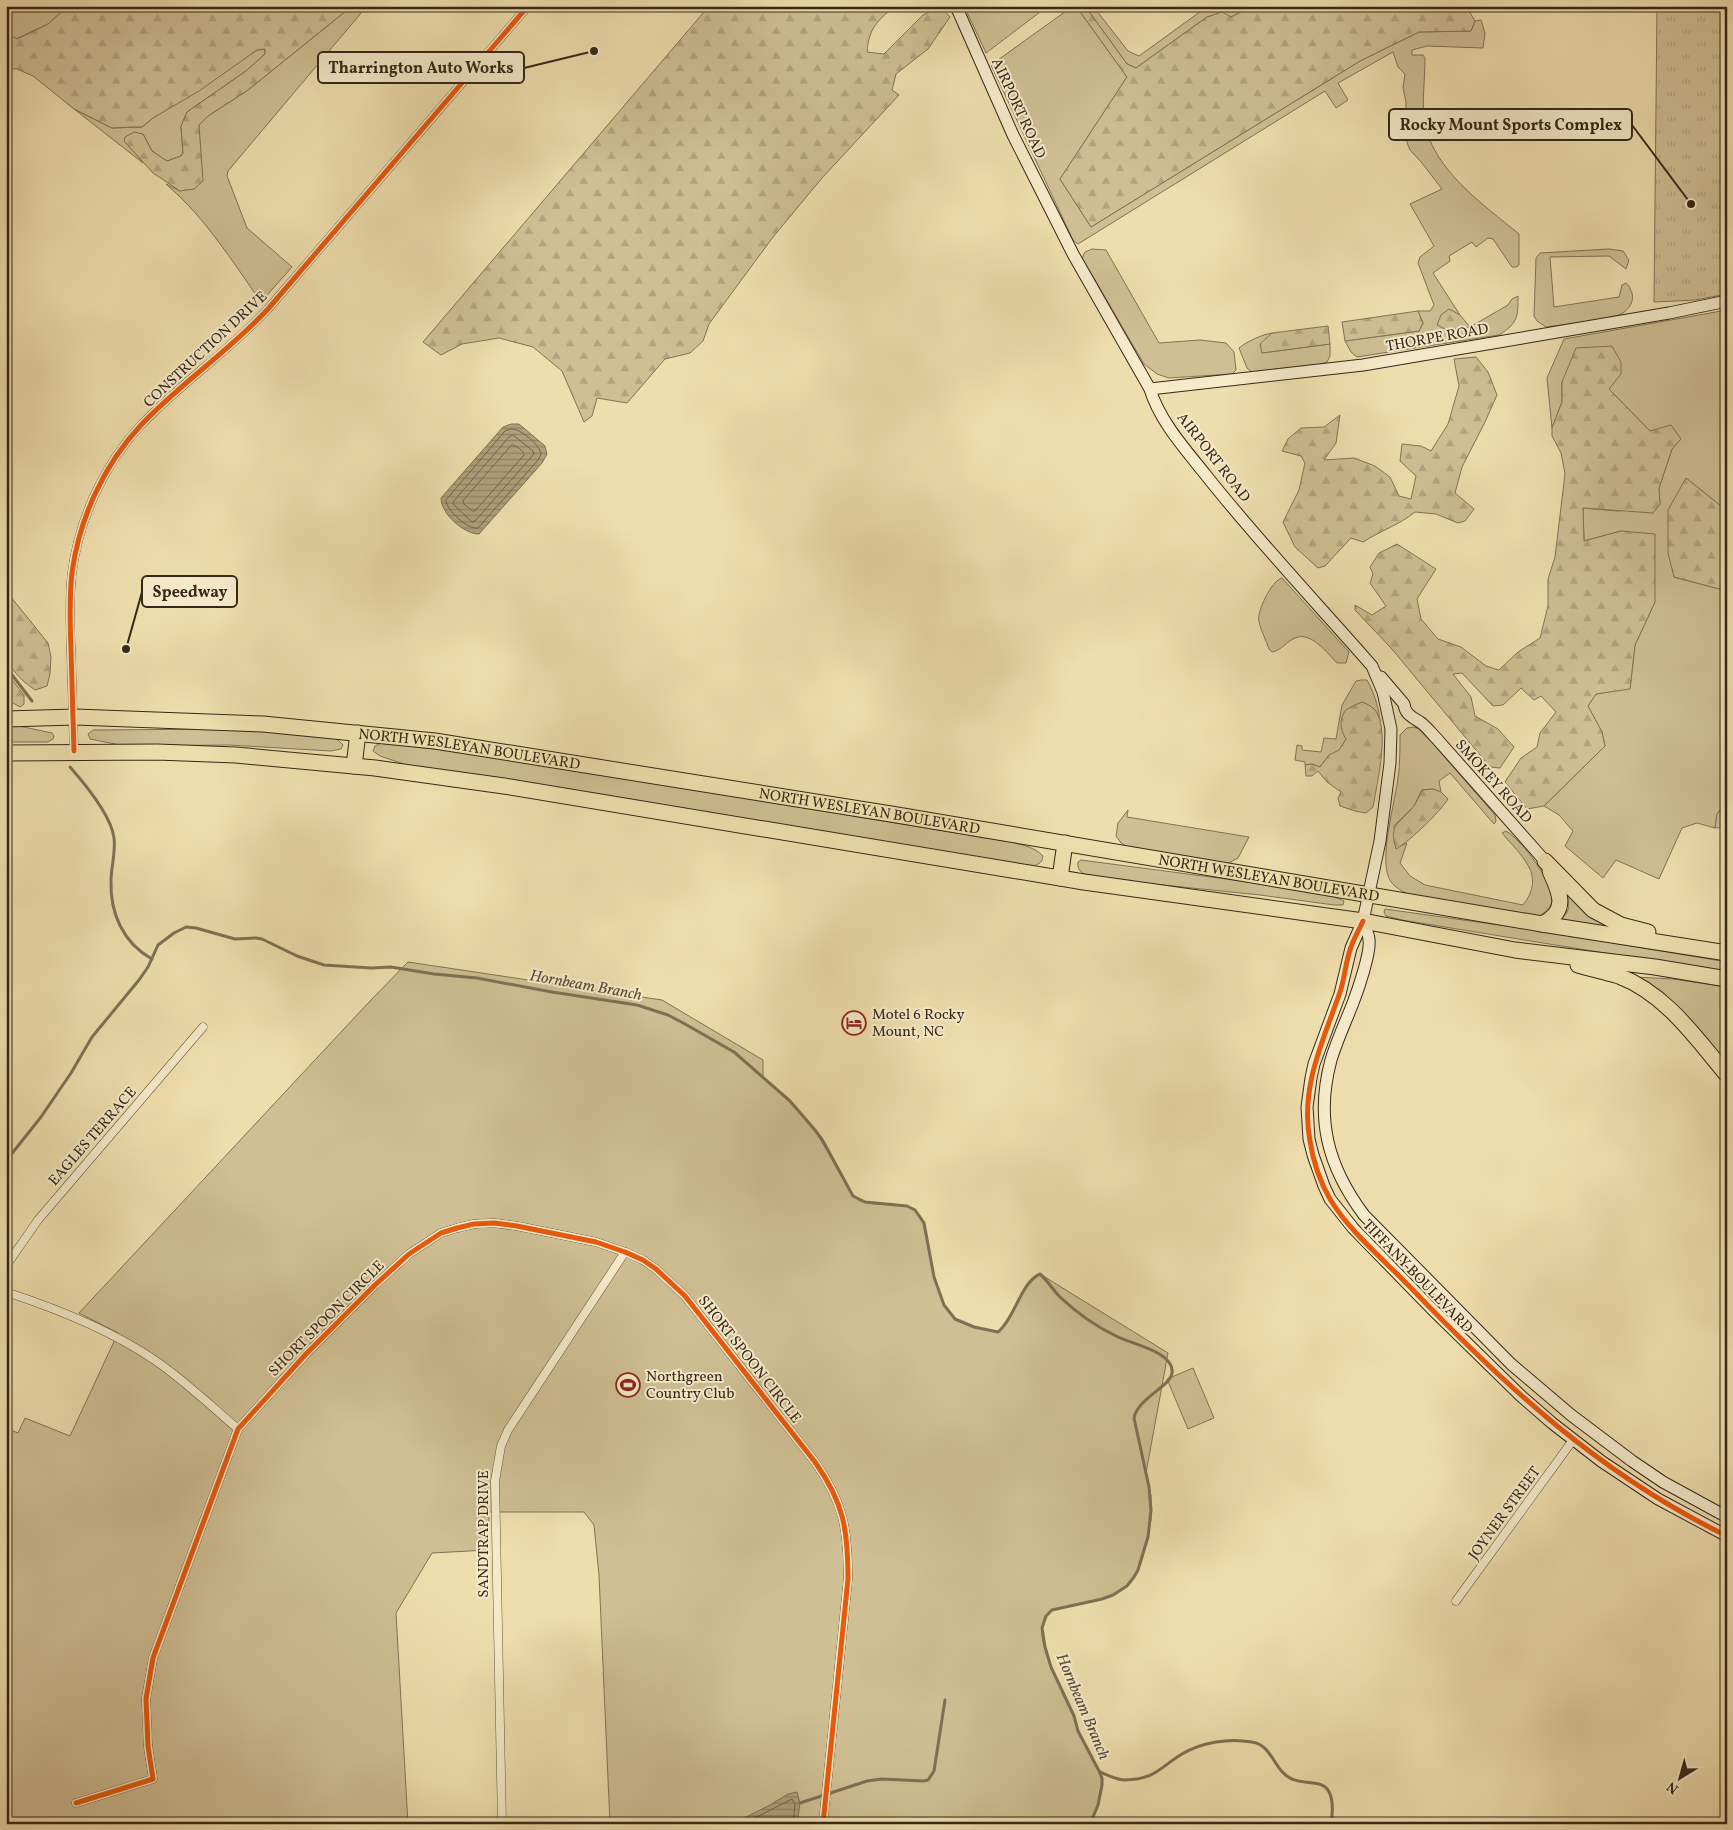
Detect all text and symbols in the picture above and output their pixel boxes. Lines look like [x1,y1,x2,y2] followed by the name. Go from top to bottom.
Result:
[318,52,524,83] callout: Tharrington Auto Works
[985,55,1050,162] street label: AIRPORT ROAD
[328,58,514,80] text: Tharrington Auto Works
[1389,109,1632,140] callout: Rocky Mount Sports Complex
[1400,115,1622,137] text: Rocky Mount Sports Complex
[139,287,273,413] street label: CONSTRUCTION DRIVE
[1384,319,1490,358] street label: THORPE ROAD
[1171,409,1255,507] street label: AIRPORT ROAD
[142,576,237,607] callout: Speedway
[153,582,227,604] text: Speedway
[357,724,582,776] street label: NORTH WESLEYAN BOULEVARD
[1449,735,1536,829] street label: SMOKEY ROAD
[757,784,981,841] street label: NORTH WESLEYAN BOULEVARD
[1156,850,1381,908] street label: NORTH WESLEYAN BOULEVARD
[528,965,644,1007] water label: Hornbeam Branch
[872,1005,965,1043] place label: Motel 6 Rocky Mount, NC
[841,1010,867,1036] hotel icon: Motel 6 Rocky Mount, NC
[44,1083,142,1191] street label: EAGLES TERRACE
[1357,1215,1477,1339] street label: TIFFANY BOULEVARD
[264,1256,390,1382] street label: SHORT SPOON CIRCLE
[692,1292,805,1428] street label: SHORT SPOON CIRCLE
[646,1367,734,1405] place label: Northgreen Country Club
[615,1372,641,1398] sports icon: Northgreen Country Club
[1464,1463,1547,1565] street label: JOYNER STREET
[474,1470,495,1598] street label: SANDTRAP DRIVE
[1050,1650,1115,1763] water label: Hornbeam Branch
[1656,1752,1706,1802] north arrow
[1663,1777,1683,1798] text: N

